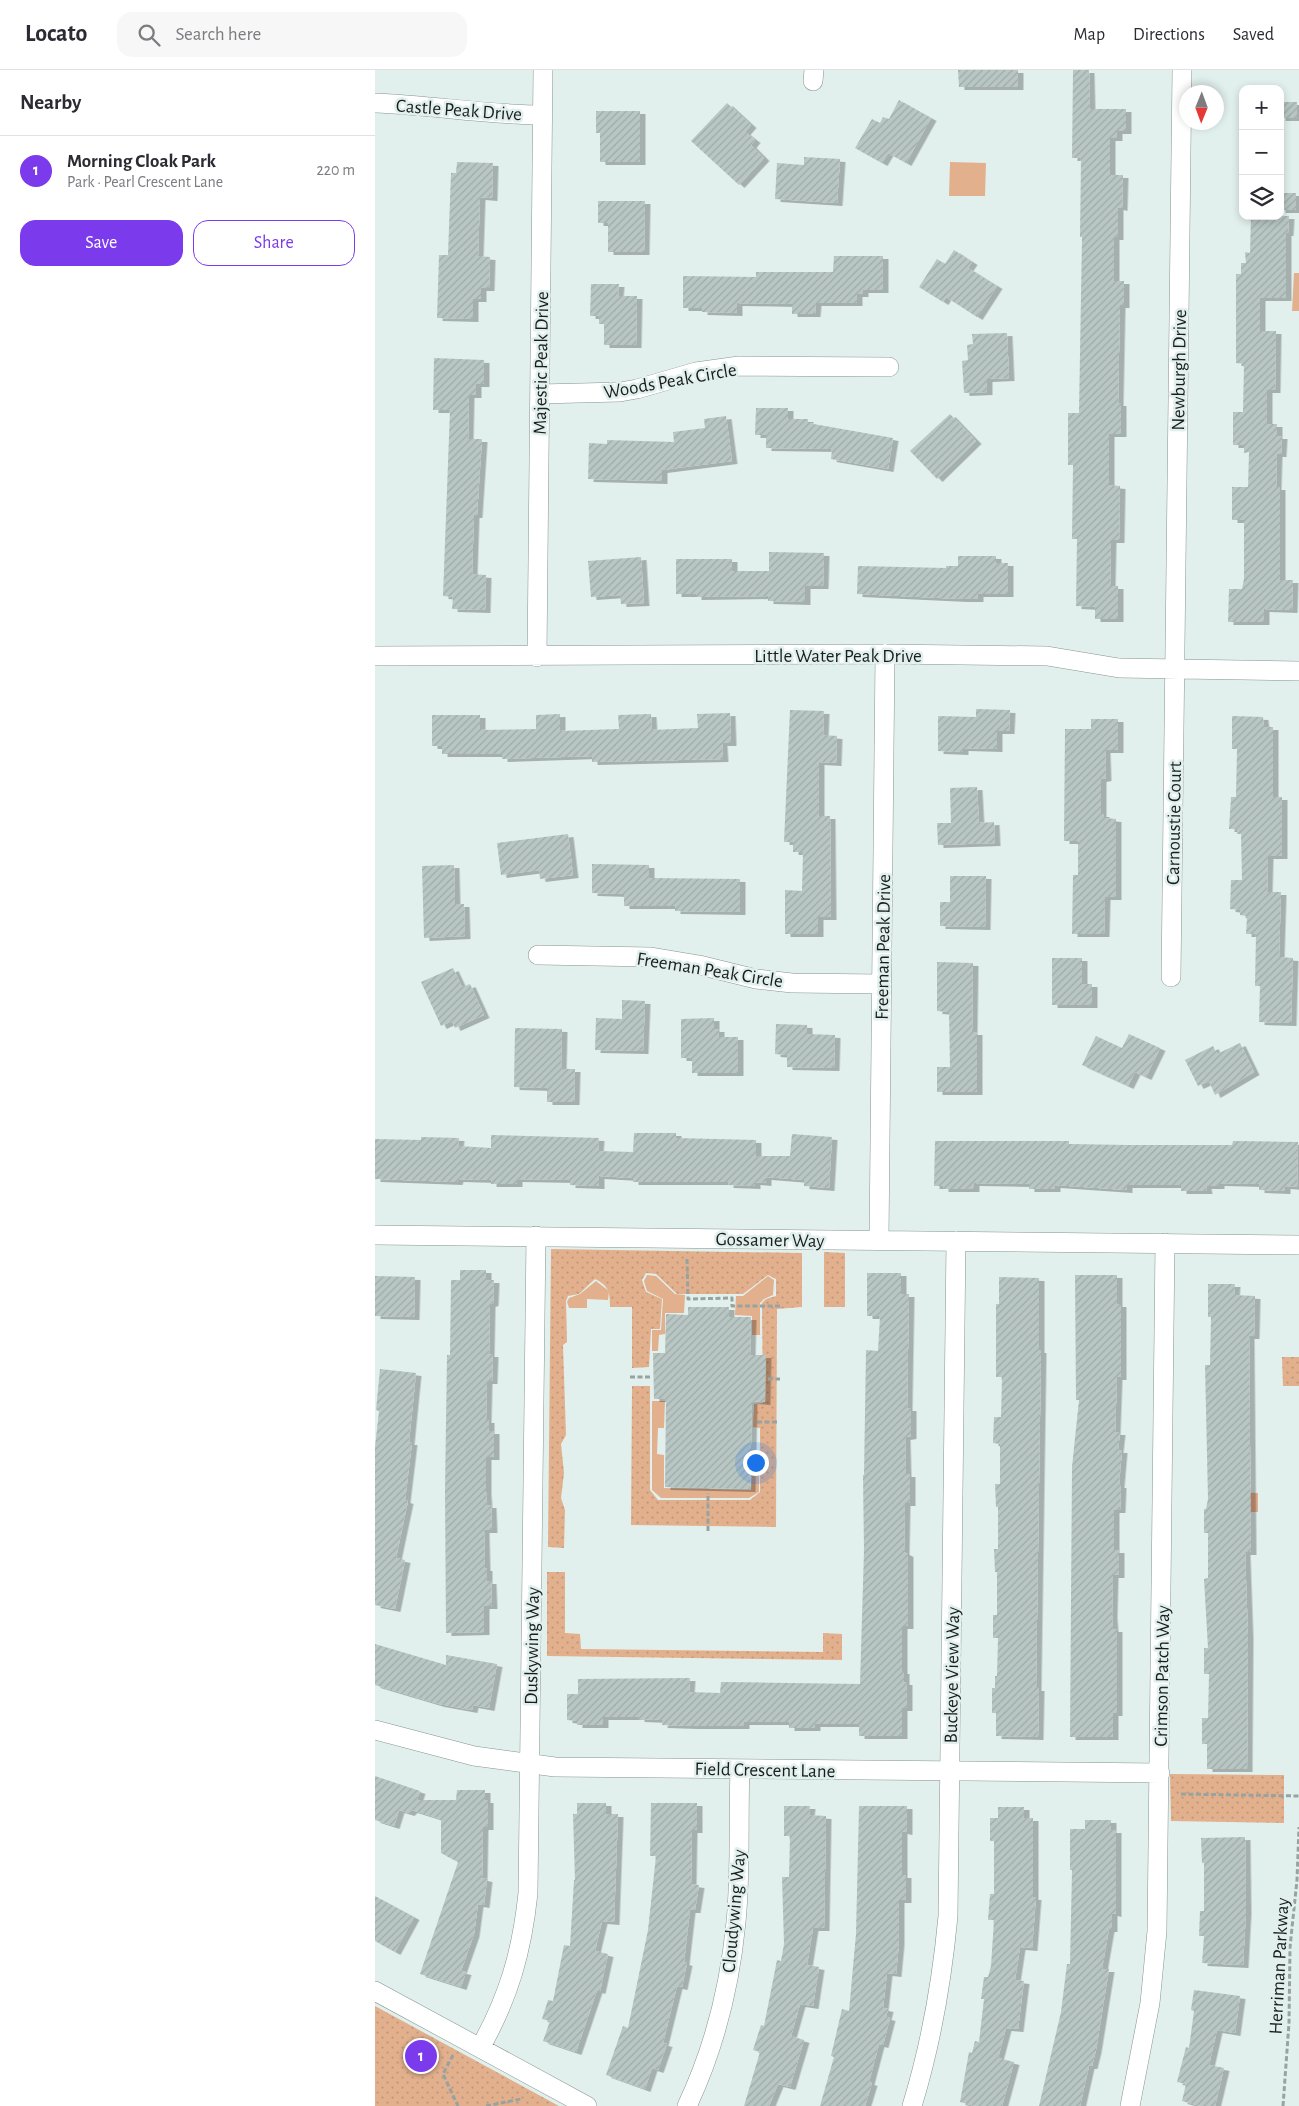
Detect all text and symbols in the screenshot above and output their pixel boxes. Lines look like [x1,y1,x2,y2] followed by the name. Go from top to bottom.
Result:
[117,12,467,57] search box
[135,21,163,49] icon: search
[25,22,87,46] text: Locato
[175,25,261,44] text: Search here
[1074,26,1105,44] text: Map
[1133,26,1205,44] text: Directions
[1233,26,1274,44] text: Saved
[1179,85,1224,130] north arrow
[1239,85,1284,220] map controls
[1239,85,1284,130] button: +
[20,92,81,113] text: Nearby
[395,97,523,124] street label: Castle Peak Drive
[1239,130,1284,175] button: −
[67,152,216,171] text: Morning Cloak Park
[33,162,39,178] text: 1
[317,162,355,178] text: 220 m
[67,174,223,190] text: Park · Pearl Crescent Lane
[1239,175,1284,220] button: layers
[20,220,183,266] button: Save
[193,220,355,266] button: Share
[531,291,552,435] street label: Majestic Peak Drive
[1169,309,1190,431] street label: Newburgh Drive
[602,360,738,403] street label: Woods Peak Circle
[754,647,922,666] street label: Little Water Peak Drive
[1164,761,1185,885] street label: Carnoustie Court
[873,874,894,1020] street label: Freeman Peak Drive
[635,950,784,991] street label: Freeman Peak Circle
[715,1230,825,1251] street label: Gossamer Way
[743,1450,769,1476] your location
[522,1587,543,1705] street label: Duskywing Way
[1152,1605,1173,1747] street label: Crimson Patch Way
[942,1607,963,1744] street label: Buckeye View Way
[694,1760,836,1781] street label: Field Crescent Lane
[720,1849,749,1974] street label: Cloudywing Way
[1266,1897,1293,2035] street label: Herriman Parkway
[405,2037,437,2075] pin: 1

